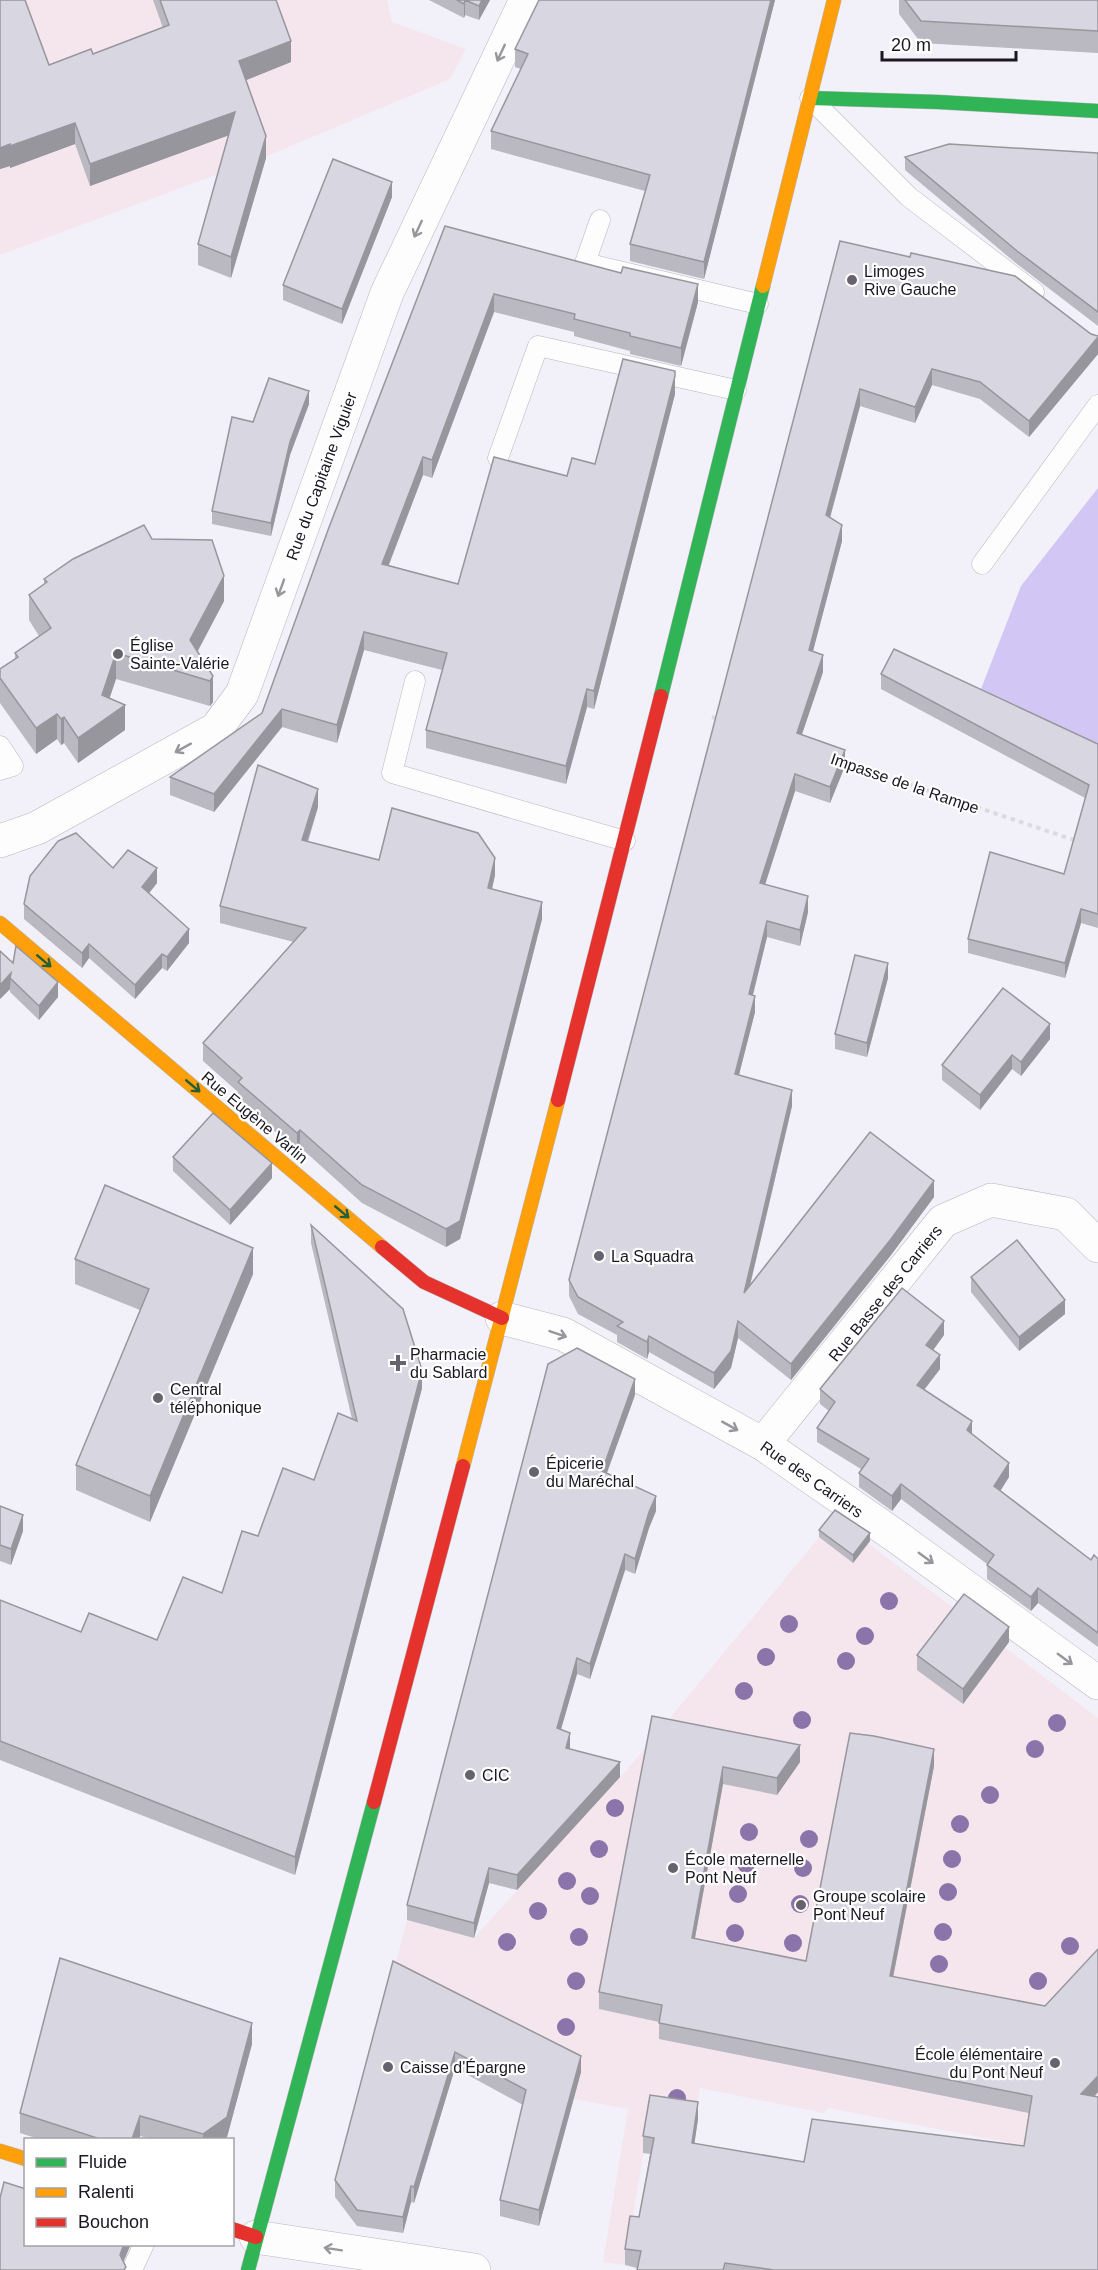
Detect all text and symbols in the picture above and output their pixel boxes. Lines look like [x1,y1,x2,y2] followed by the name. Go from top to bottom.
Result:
[882,24,1016,62] scale bar
[891,35,931,55] text: 20 m
[494,43,506,61] one-way arrow
[411,220,423,238] one-way arrow
[864,263,957,298] place label: Limoges Rive Gauche
[845,273,859,287] marker: Limoges Rive Gauche
[283,389,360,563] street label: Rue du Capitaine Viguier
[274,578,285,596] one-way arrow
[130,636,229,672] place label: Église Sainte-Valérie
[111,647,125,661] marker: Église Sainte-Valérie
[174,743,192,754] one-way arrow
[828,750,981,817] street label: Impasse de la Rampe
[36,954,52,967] one-way arrow
[198,1068,311,1167] street label: Rue Eugène Varlin
[185,1080,201,1093] one-way arrow
[334,1206,350,1219] one-way arrow
[825,1222,945,1365] street label: Rue Basse des Carriers
[611,1248,694,1265] place label: La Squadra
[592,1249,606,1263] marker: La Squadra
[548,1329,567,1340] one-way arrow
[410,1346,487,1381] place label: Pharmacie du Sablard
[391,1356,405,1370] marker: Pharmacie du Sablard
[170,1381,262,1416] place label: Central téléphonique
[151,1391,165,1405] marker: Central téléphonique
[721,1420,738,1432] one-way arrow
[757,1438,866,1521] street label: Rue des Carriers
[546,1454,634,1490] place label: Épicerie du Maréchal
[527,1465,541,1479] marker: Épicerie du Maréchal
[918,1552,934,1565] one-way arrow
[1056,1653,1072,1665] one-way arrow
[482,1767,510,1784] place label: CIC
[463,1768,477,1782] marker: CIC
[685,1850,804,1886] place label: École maternelle Pont Neuf
[666,1861,680,1875] marker: École maternelle Pont Neuf
[813,1888,926,1923] place label: Groupe scolaire Pont Neuf
[794,1898,808,1912] marker: Groupe scolaire Pont Neuf
[915,2045,1044,2081] place label: École élémentaire du Pont Neuf
[1048,2056,1062,2070] marker: École élémentaire du Pont Neuf
[400,2058,526,2076] place label: Caisse d'Épargne
[381,2060,395,2074] marker: Caisse d'Épargne
[24,2138,234,2246] legend
[78,2152,127,2172] text: Fluide
[78,2182,134,2202] text: Ralenti
[78,2212,149,2232] text: Bouchon
[324,2244,343,2255] one-way arrow

